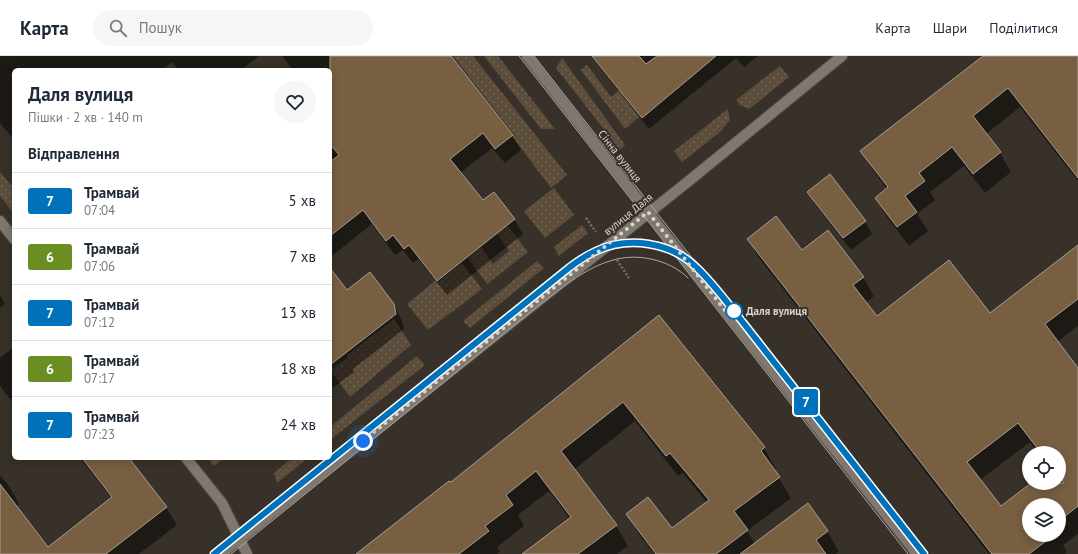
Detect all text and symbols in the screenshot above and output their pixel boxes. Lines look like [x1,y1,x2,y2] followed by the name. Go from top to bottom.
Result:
[93,10,373,46] search box
[20,16,69,40] text: Карта
[107,17,129,39] icon: search
[139,18,182,37] text: Пошук
[875,19,911,37] text: Карта
[933,19,967,37] text: Шари
[989,19,1058,37] text: Поділитися
[274,81,316,123] button: heart
[28,82,133,106] text: Даля вулиця
[28,109,143,126] text: Пішки · 2 хв · 140 m
[595,127,645,185] street label: Сінна вулиця
[28,144,120,163] text: Відправлення
[84,183,139,202] text: Трамвай
[600,190,656,238] street label: вулиця Даля
[289,191,316,210] text: 5 хв
[46,192,54,210] text: 7
[84,202,115,219] text: 07:04
[84,239,139,258] text: Трамвай
[289,247,316,266] text: 7 хв
[46,248,54,266] text: 6
[84,258,115,275] text: 07:06
[84,295,139,314] text: Трамвай
[725,302,743,320] marker: Даля вулиця
[280,303,316,322] text: 13 хв
[46,304,54,322] text: 7
[746,304,807,318] place label: Даля вулиця
[84,314,115,331] text: 07:12
[84,351,139,370] text: Трамвай
[280,359,316,378] text: 18 хв
[46,360,54,378] text: 6
[84,370,115,387] text: 07:17
[793,389,819,415] line badge: 7
[802,393,810,411] text: 7
[84,407,139,426] text: Трамвай
[280,415,316,434] text: 24 хв
[46,416,54,434] text: 7
[84,426,115,443] text: 07:23
[353,431,373,451] your location
[1022,446,1066,542] map controls
[1022,446,1066,490] button: locate
[1022,498,1066,542] button: layers

